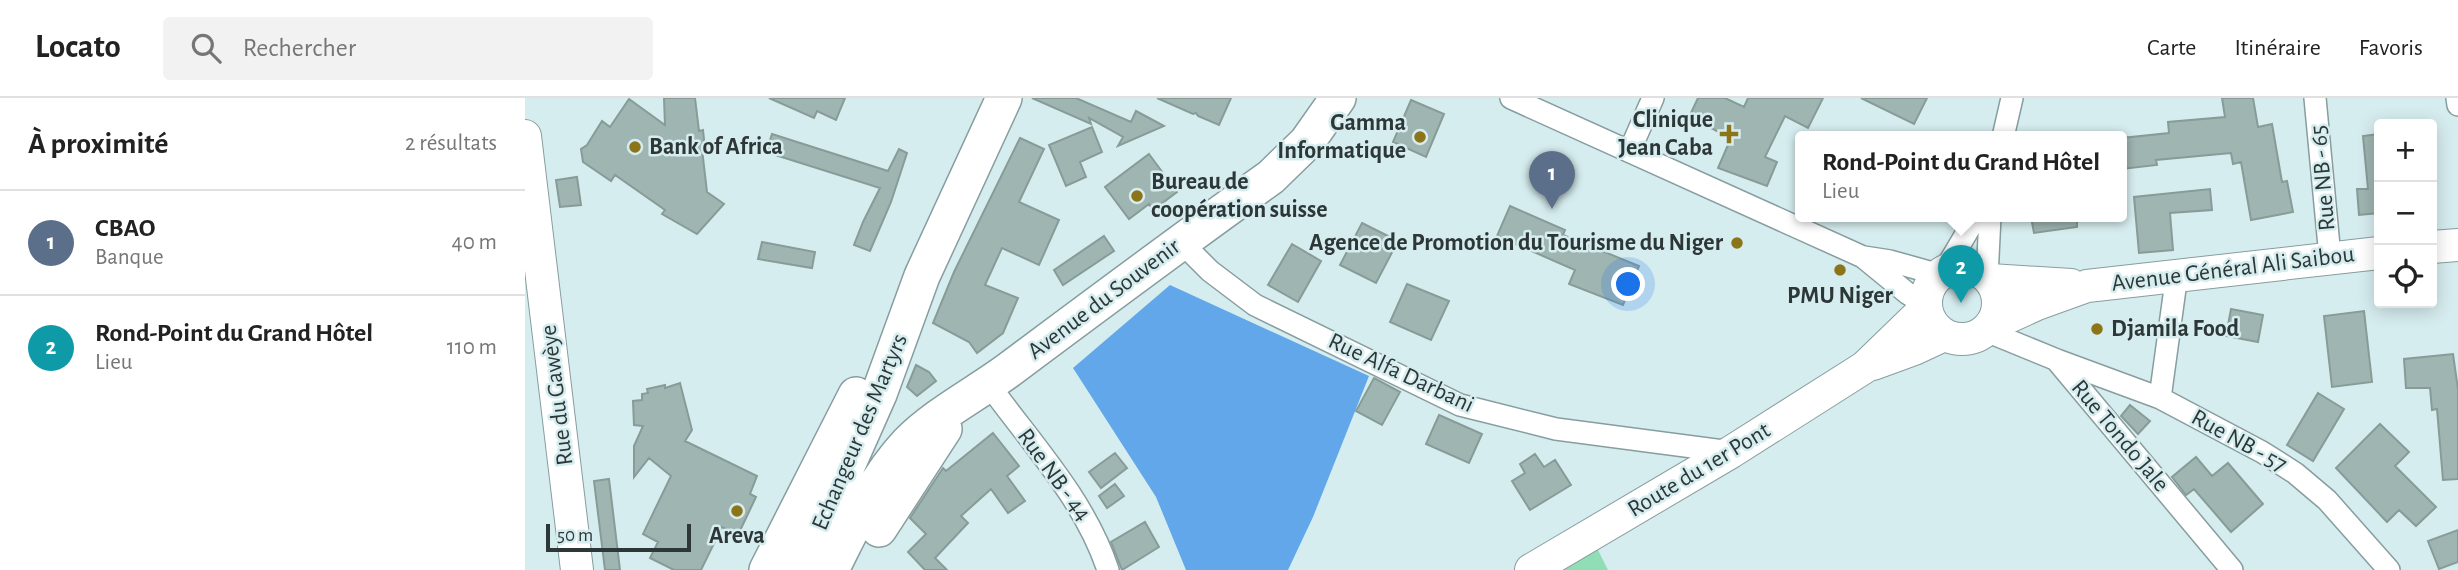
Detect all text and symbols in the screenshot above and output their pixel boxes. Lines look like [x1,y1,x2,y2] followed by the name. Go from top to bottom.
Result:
[163,17,653,80] search box
[187,29,225,67] icon: search
[35,31,121,64] text: Locato
[243,35,356,61] text: Rechercher
[2147,36,2196,60] text: Carte
[2234,36,2321,60] text: Itinéraire
[2359,36,2423,60] text: Favoris
[1618,108,1713,160] place label: Clinique Jean Caba
[1277,111,1406,163] place label: Gamma Informatique
[2374,119,2437,308] map controls
[2374,119,2437,182] button: +
[1719,124,1739,144] marker: Clinique Jean Caba
[2306,124,2340,232] street label: Rue NB - 65
[28,129,168,159] text: À proximité
[1412,129,1428,145] marker: Gamma Informatique
[1795,131,2127,222] popup
[405,132,497,155] text: 2 résultats
[649,135,783,159] place label: Bank of Africa
[627,139,643,155] marker: Bank of Africa
[1822,149,2100,175] text: Rond-Point du Grand Hôtel
[1529,151,1575,209] pin: 1
[1151,170,1328,222] place label: Bureau de coopération suisse
[1822,180,1859,203] text: Lieu
[2374,182,2437,245] button: −
[1129,188,1145,204] marker: Bureau de coopération suisse
[95,215,155,241] text: CBAO
[47,231,55,254] text: 1
[452,231,497,254] text: 40 m
[1309,231,1724,255] place label: Agence de Promotion du Tourisme du Niger
[1023,234,1185,364] street label: Avenue du Souvenir
[1729,235,1745,251] marker: Agence de Promotion du Tourisme du Niger
[2110,242,2356,296] street label: Avenue Général Ali Saibou
[1938,245,1984,303] pin: 2
[2374,245,2437,308] button: locate
[95,246,164,269] text: Banque
[1832,262,1848,278] marker: PMU Niger
[1611,267,1645,301] your location
[1787,284,1894,308] place label: PMU Niger
[2111,317,2240,341] place label: Djamila Food
[95,320,373,346] text: Rond-Point du Grand Hôtel
[2089,321,2105,337] marker: Djamila Food
[536,323,578,467] street label: Rue du Gawèye
[1325,329,1477,417] street label: Rue Alfa Darbani
[808,330,912,534] street label: Echangeur des Martyrs
[46,336,56,359] text: 2
[447,336,497,359] text: 110 m
[95,351,132,374] text: Lieu
[2067,376,2173,496] street label: Rue Tondo Jale
[2187,405,2291,477] street label: Rue NB - 57
[1624,418,1775,522] street label: Route du 1er Pont
[1013,424,1095,526] street label: Rue NB - 44
[729,503,745,519] marker: Areva
[546,521,691,553] scale bar
[709,524,765,548] place label: Areva
[557,526,593,545] text: 50 m

